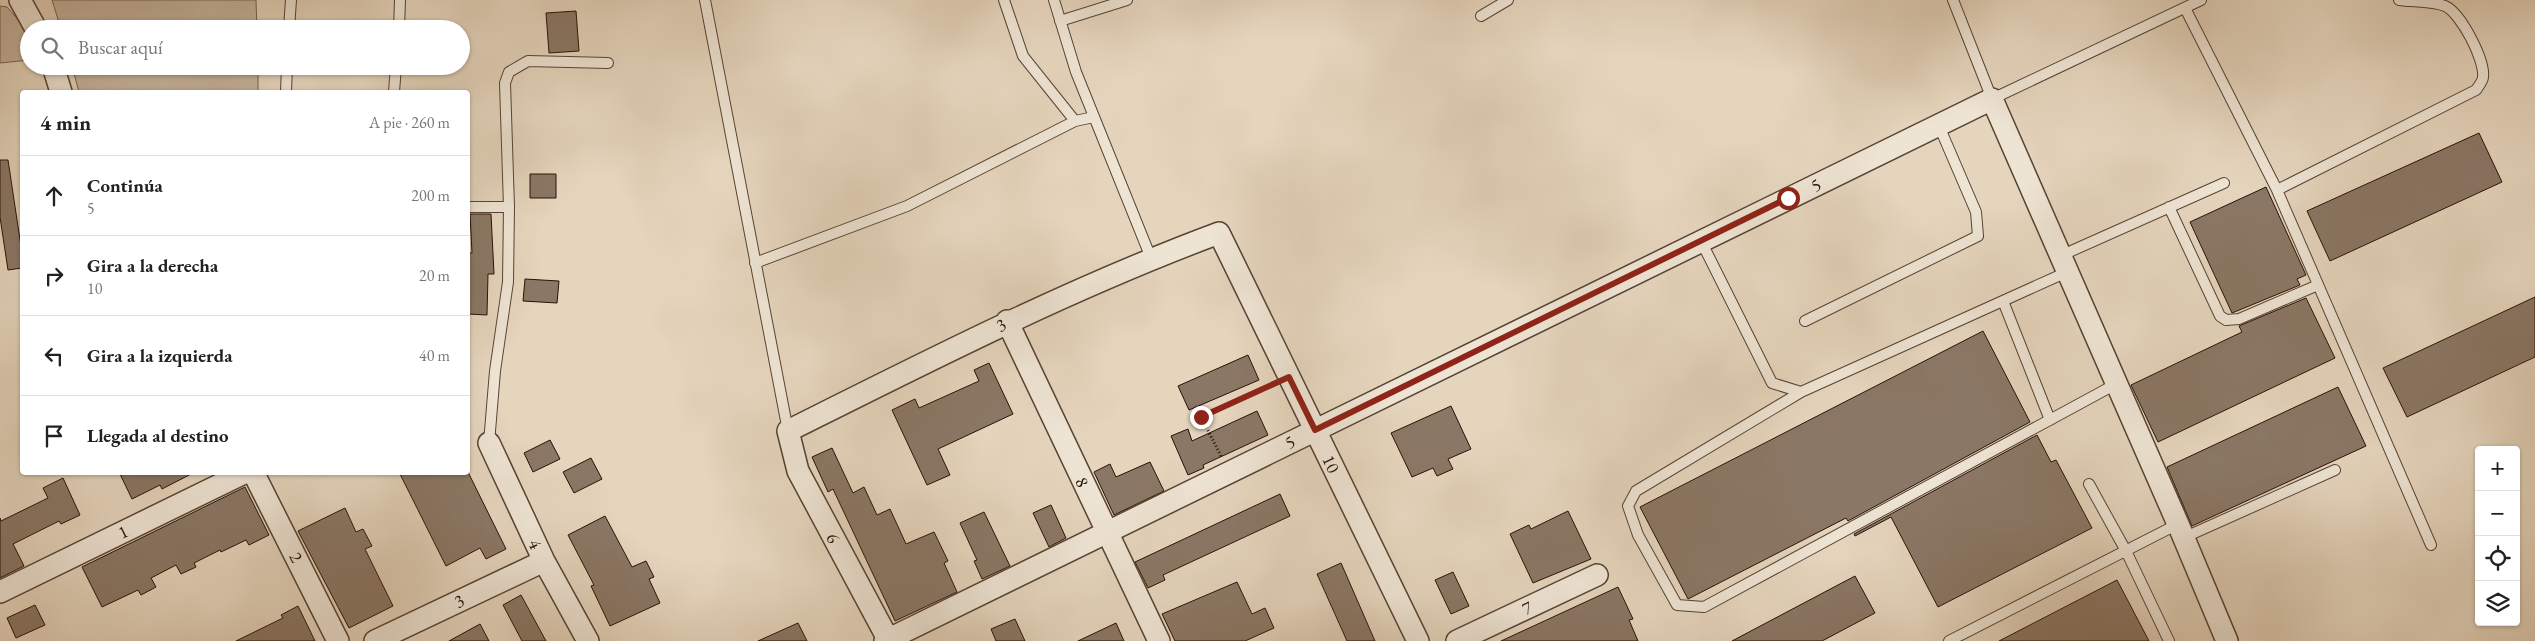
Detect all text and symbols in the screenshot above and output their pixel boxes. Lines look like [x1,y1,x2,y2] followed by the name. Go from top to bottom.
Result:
[20,20,470,75] search box
[38,34,66,62] icon: search
[78,35,163,60] text: Buscar aquí
[40,109,91,136] text: 4 min
[369,112,450,133] text: A pie · 260 m
[1807,172,1825,197] street label: 5
[87,173,163,198] text: Continúa
[40,182,68,210] icon: ahead
[411,185,450,206] text: 200 m
[1777,187,1800,210] route start
[87,198,95,219] text: 5
[87,253,218,278] text: Gira a la derecha
[40,262,68,290] icon: right
[419,265,450,286] text: 20 m
[87,278,102,299] text: 10
[992,312,1010,337] street label: 3
[40,342,68,370] icon: left
[87,343,233,368] text: Gira a la izquierda
[419,345,450,366] text: 40 m
[1190,406,1213,429] route end
[40,422,68,450] icon: arrive
[87,423,229,448] text: Llegada al destino
[1281,429,1299,454] street label: 5
[2475,446,2520,626] map controls
[2475,446,2520,491] button: +
[1317,451,1346,477] street label: 10
[1070,473,1095,491] street label: 8
[2475,491,2520,536] button: −
[114,519,132,544] street label: 1
[821,529,846,547] street label: 6
[523,535,548,553] street label: 4
[2475,536,2520,581] button: locate
[284,548,309,566] street label: 2
[2475,581,2520,626] button: layers
[450,588,468,613] street label: 3
[1518,595,1536,620] street label: 7

